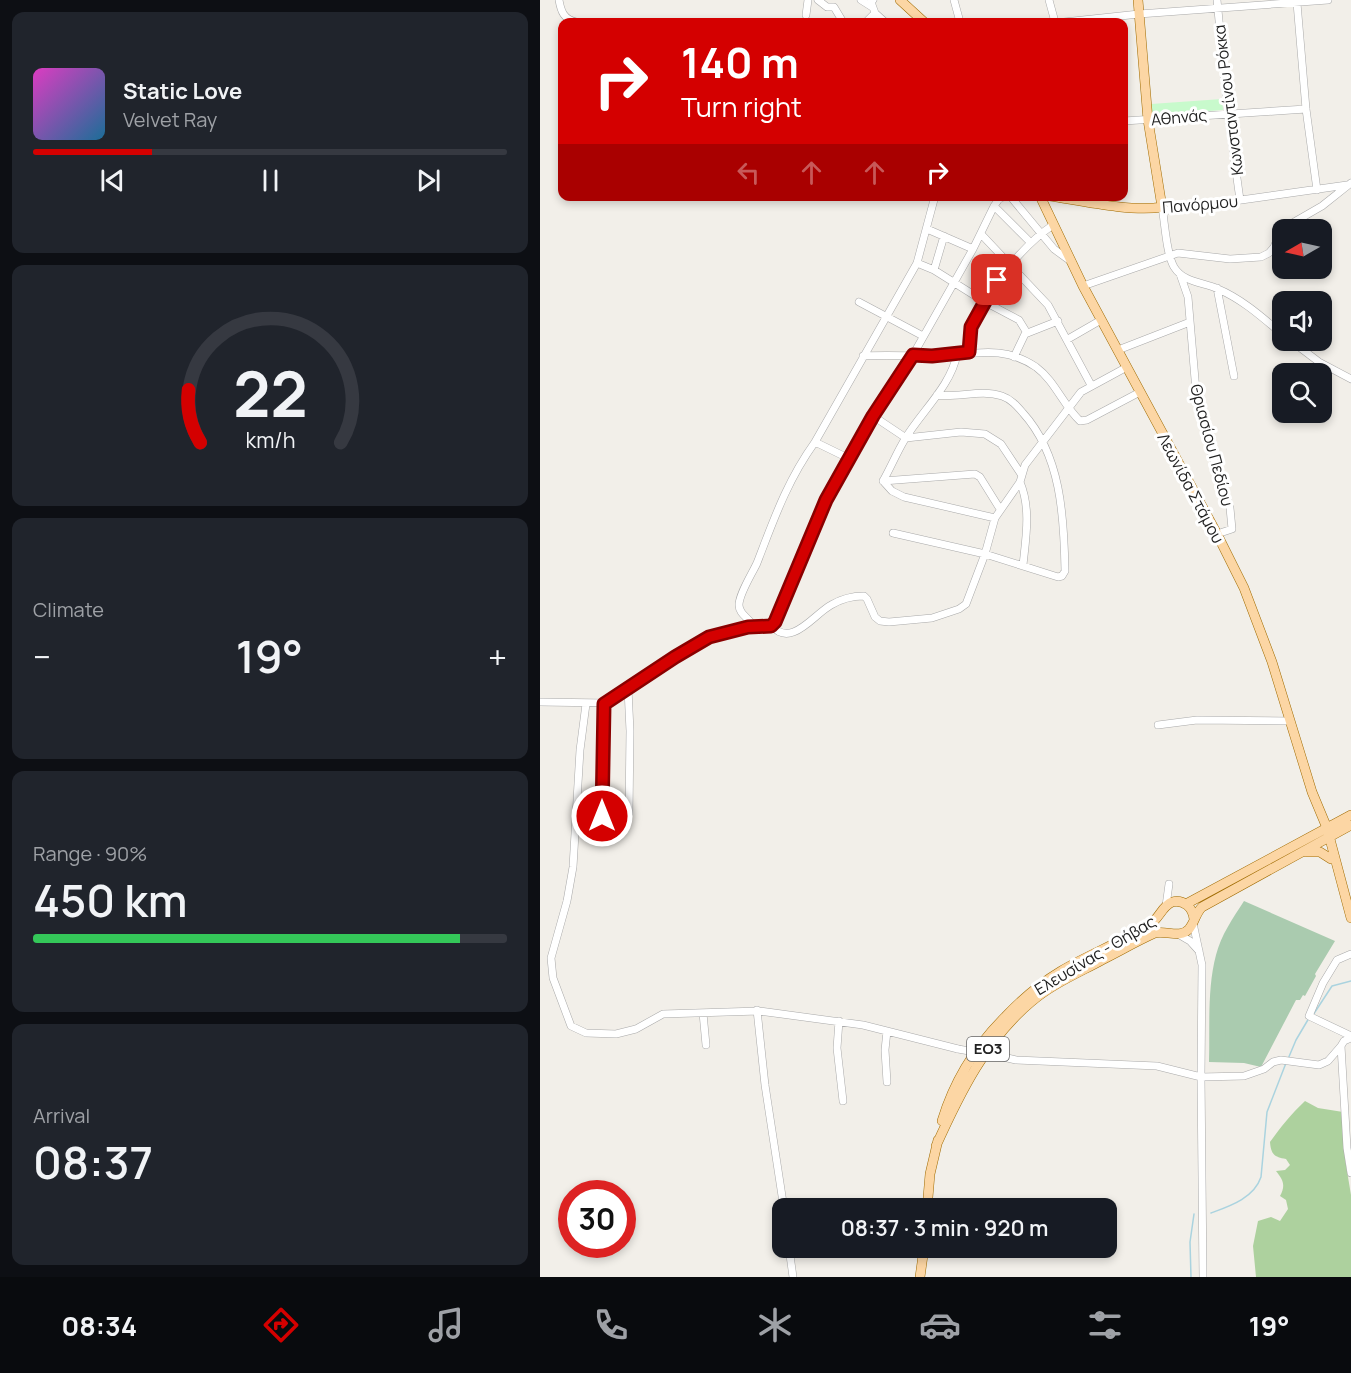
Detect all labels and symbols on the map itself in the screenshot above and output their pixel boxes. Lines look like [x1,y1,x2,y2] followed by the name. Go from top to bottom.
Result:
[1208,23,1248,177] street label: Κωνσταντίνου Ρόκκα
[1150,104,1208,130] street label: Αθηνάς
[1161,190,1239,218] street label: Πανόρμου
[1272,219,1332,279] north arrow
[971,254,1022,305] pin
[1185,382,1239,508] street label: Θριασίου Πεδίου
[1153,429,1229,547] street label: Λεωνίδα Στάμου
[570,784,634,848] position arrow
[1030,910,1160,1000] street label: Ελευσίνας - Θήβας
[967,1037,1009,1061] road number: ΕΟ3
[558,1180,636,1258] speed limit sign: 30

